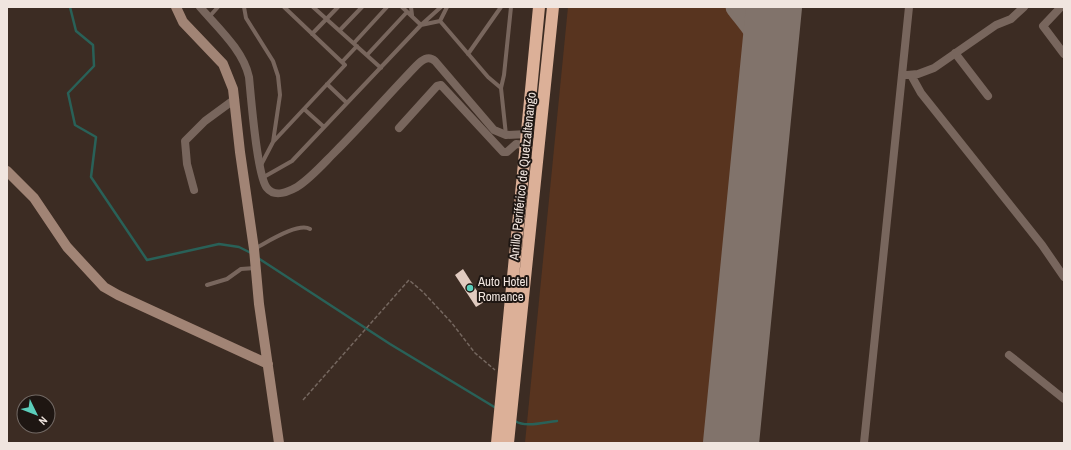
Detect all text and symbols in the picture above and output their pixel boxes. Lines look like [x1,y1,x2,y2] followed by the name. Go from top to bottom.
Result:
[505,91,540,262] street label: Anillo Periférico de Quetzaltenango
[477,273,528,305] place label: Auto Hotel Romance
[465,283,475,293] marker: Auto Hotel Romance
[16,394,56,434] north arrow
[36,414,51,428] text: N

